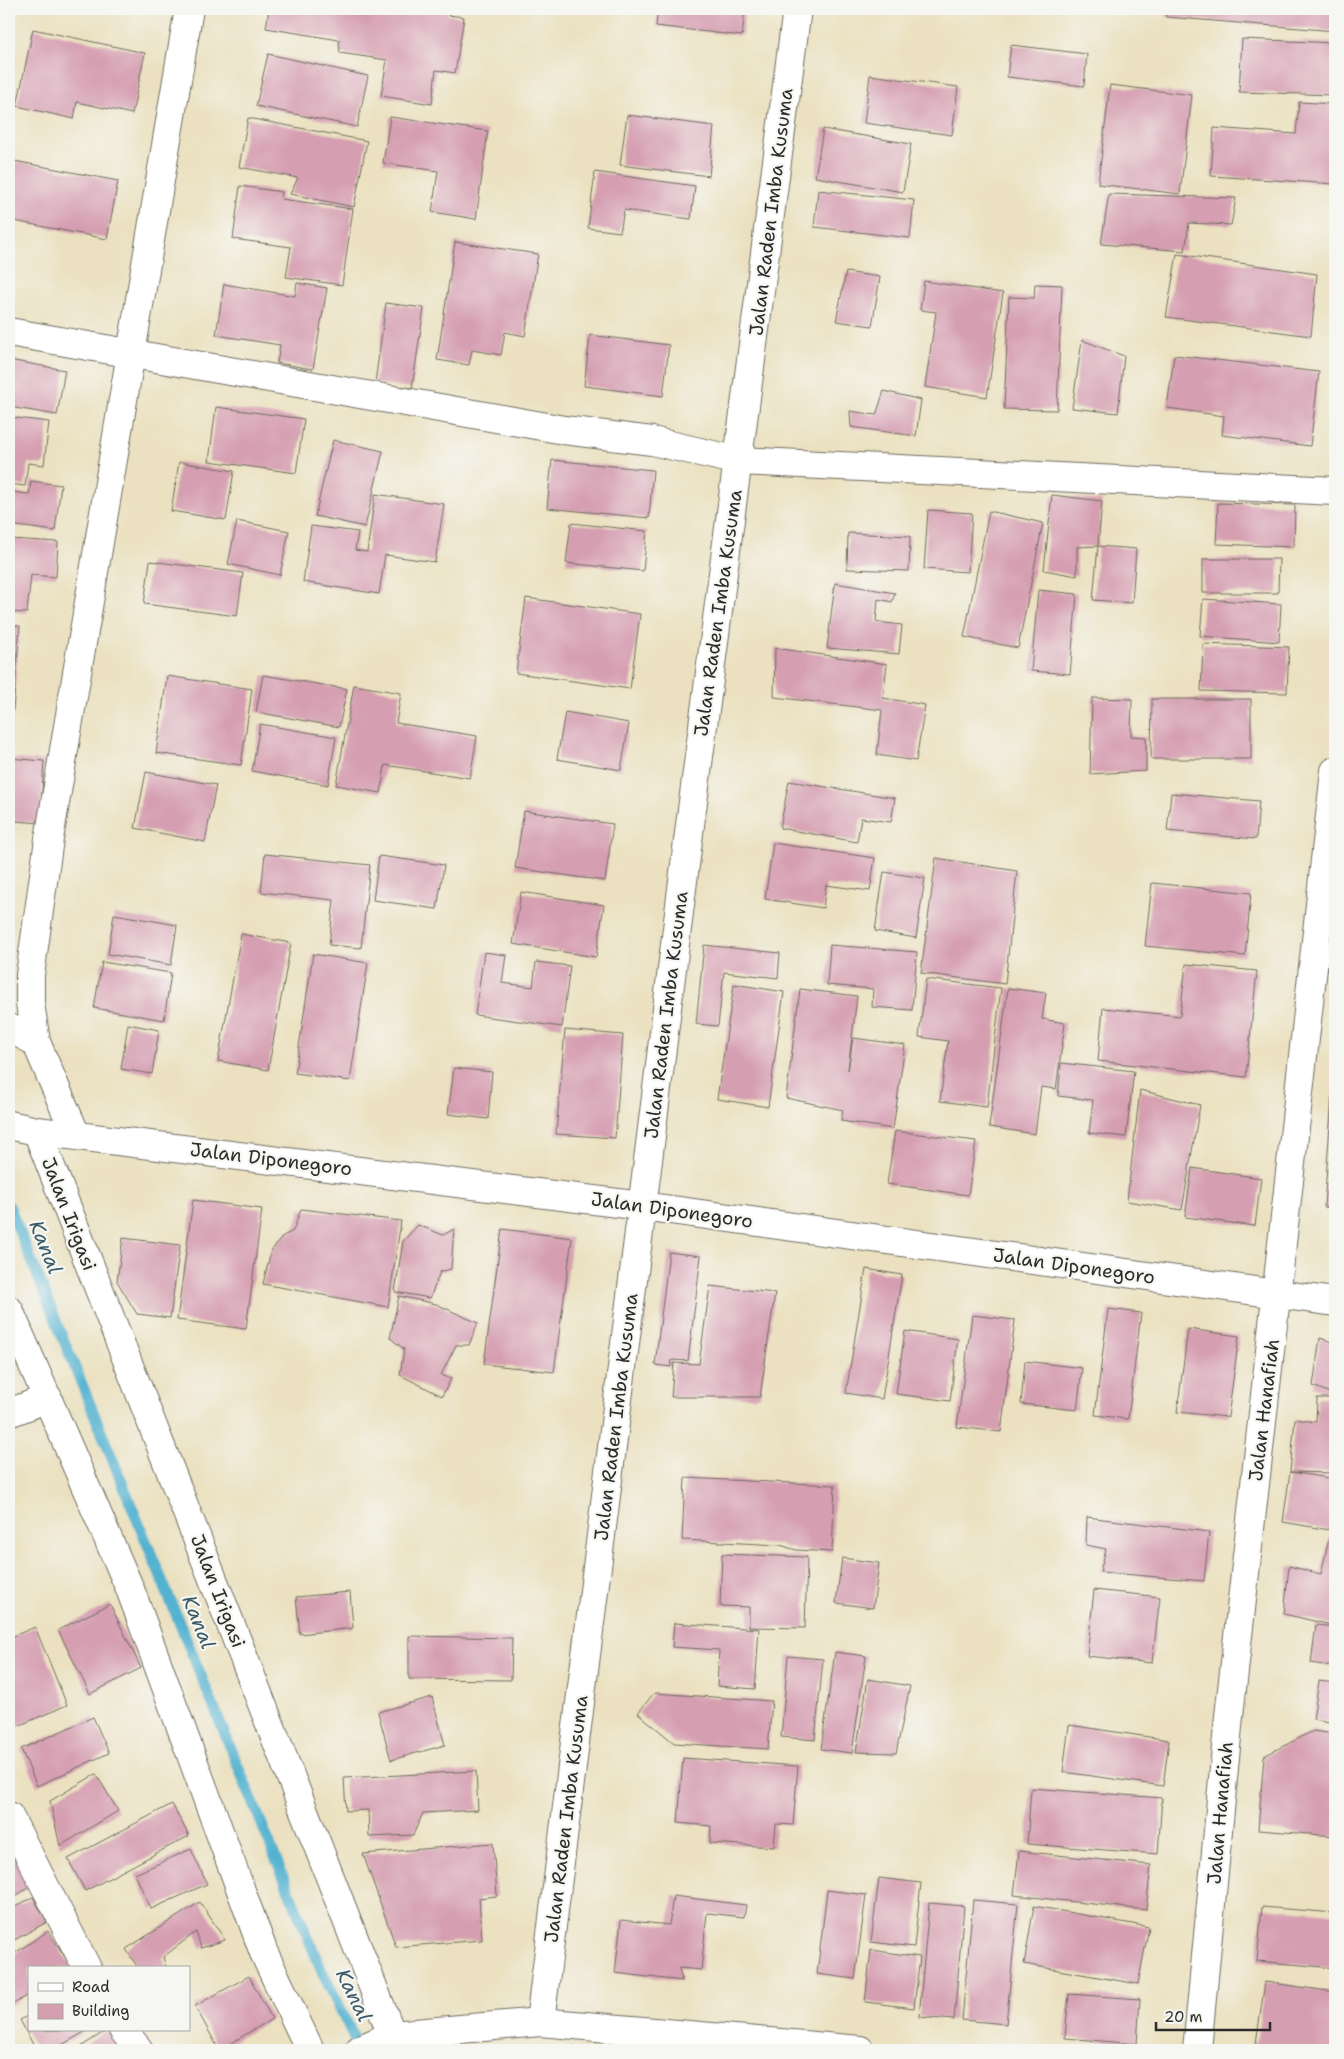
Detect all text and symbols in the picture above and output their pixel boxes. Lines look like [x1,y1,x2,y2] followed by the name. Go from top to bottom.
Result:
[743,87,799,337] street label: Jalan Raden Imba Kusuma
[688,488,748,738] street label: Jalan Raden Imba Kusuma
[638,890,694,1140] street label: Jalan Raden Imba Kusuma
[189,1137,353,1181] street label: Jalan Diponegoro
[36,1154,102,1274] street label: Jalan Irigasi
[590,1186,754,1234] street label: Jalan Diponegoro
[23,1216,69,1278] water label: Kanal
[992,1242,1156,1290] street label: Jalan Diponegoro
[588,1292,644,1542] street label: Jalan Raden Imba Kusuma
[1243,1337,1285,1483] street label: Jalan Hanafiah
[185,1531,251,1651] street label: Jalan Irigasi
[176,1591,222,1653] water label: Kanal
[538,1694,594,1944] street label: Jalan Raden Imba Kusuma
[1201,1740,1239,1886] street label: Jalan Hanafiah
[330,1964,378,2026] water label: Kanal
[28,1966,190,2032] legend
[72,1977,110,1997] text: Road
[1156,1999,1270,2031] scale bar
[72,2001,129,2021] text: Building
[1164,2007,1203,2027] text: 20 m

